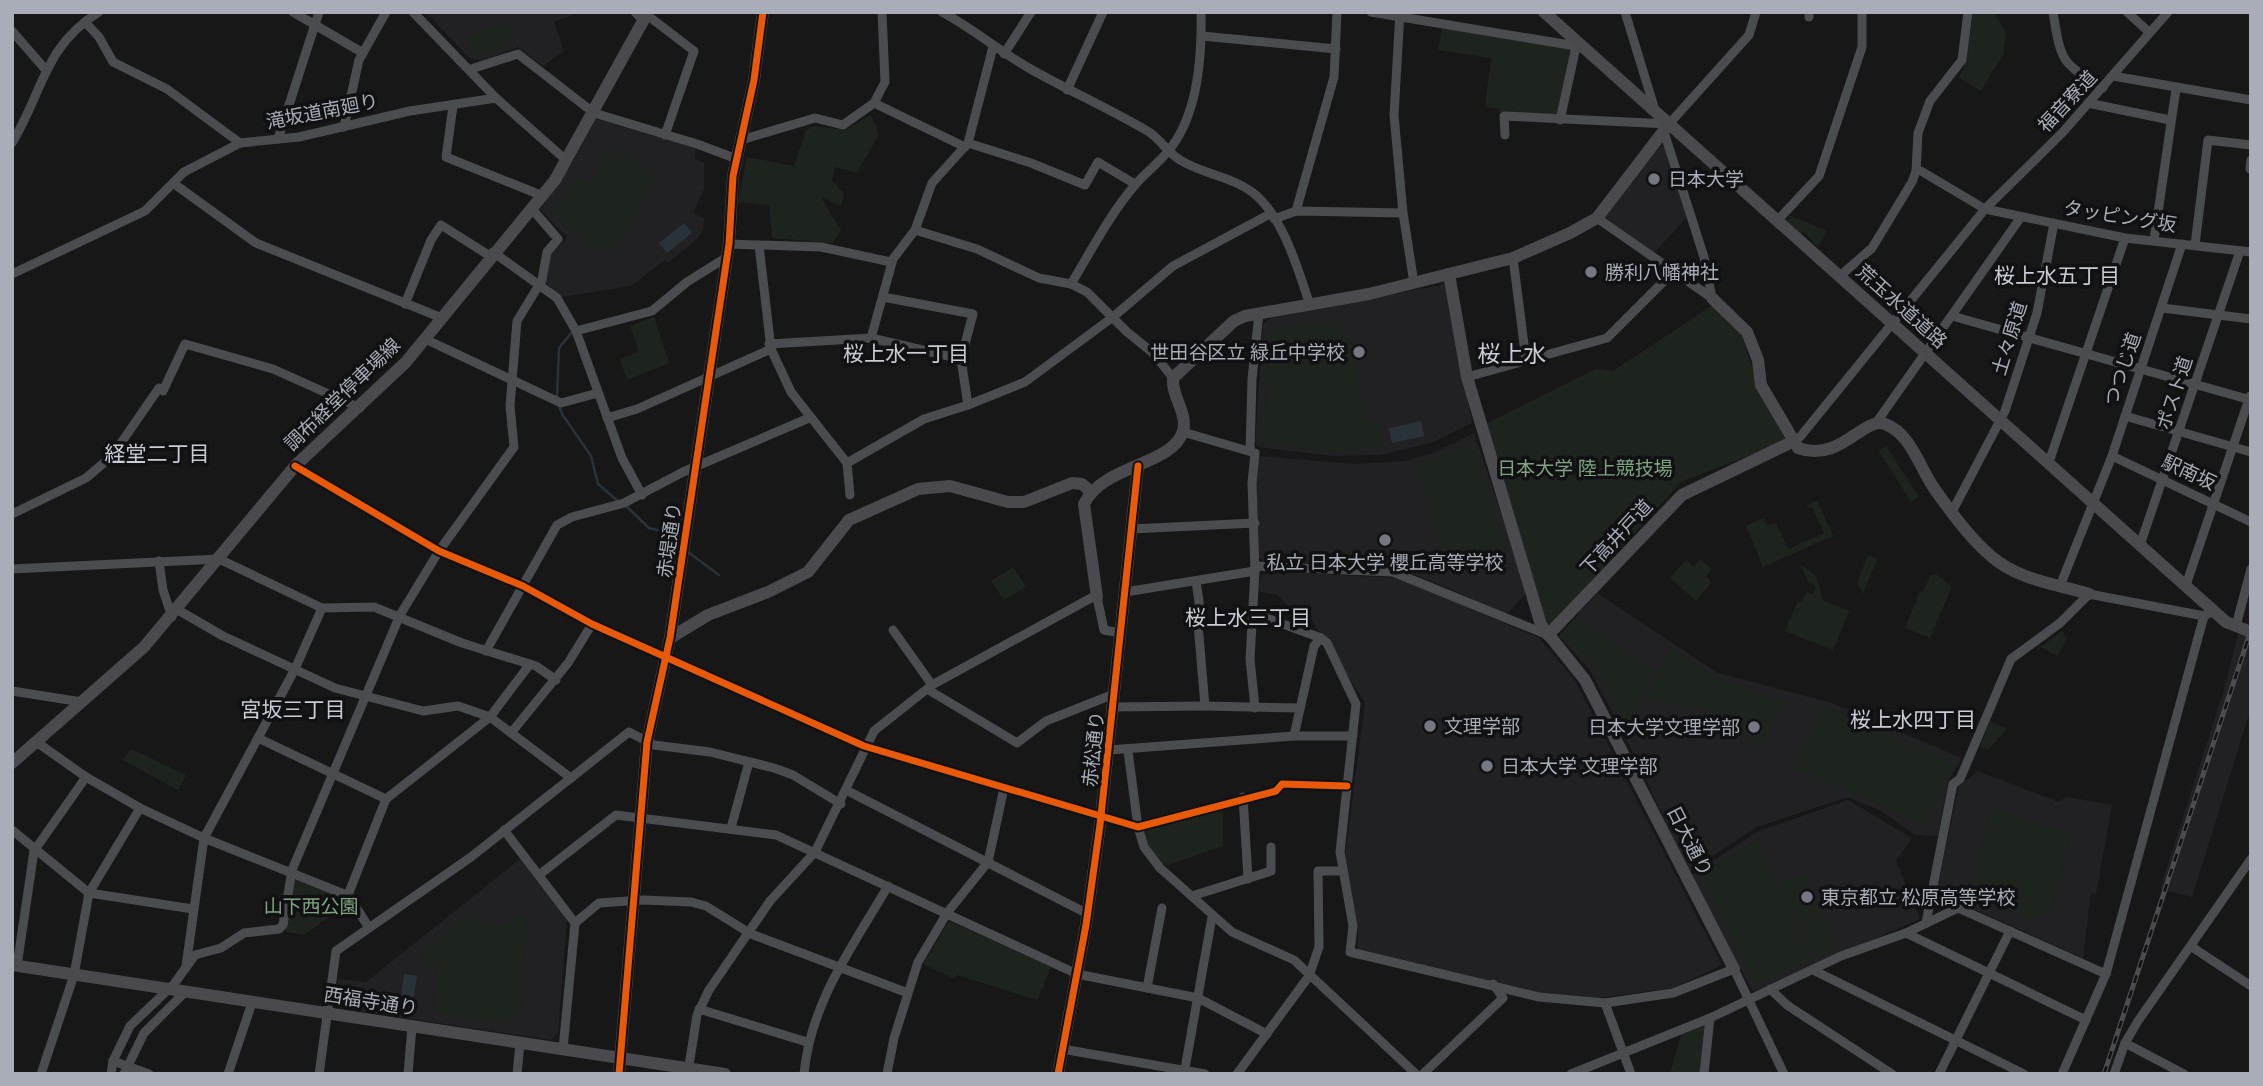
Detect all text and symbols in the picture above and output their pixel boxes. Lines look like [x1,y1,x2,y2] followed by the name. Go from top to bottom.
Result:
[2033,66,2101,136] street label: 福音寮道
[264,89,380,133] street label: 滝坂道南廻り
[1668,168,1744,190] place label: 日本大学
[1646,171,1662,187] marker: 日本大学
[2062,196,2178,236] street label: タッピング坂
[1852,260,1952,352] street label: 荒玉水道道路
[1605,261,1719,283] place label: 勝利八幡神社
[1994,263,2120,288] district label: 桜上水五丁目
[1583,264,1599,280] marker: 勝利八幡神社
[1987,298,2031,378] street label: 土々原道
[2099,329,2145,409] street label: つつじ道
[280,333,404,455] street label: 調布経堂停車場線
[1478,340,1547,367] district label: 桜上水
[843,341,969,366] district label: 桜上水一丁目
[1150,341,1345,363] place label: 世田谷区立 緑丘中学校
[1351,344,1367,360] marker: 世田谷区立 緑丘中学校
[2152,353,2196,433] street label: ポスト道
[105,441,210,466] district label: 経堂二丁目
[2159,450,2219,494] street label: 駅南坂
[1497,457,1673,479] park label: 日本大学 陸上競技場
[1576,495,1656,579] street label: 下高井戸道
[653,501,685,579] street label: 赤堤通り
[1377,532,1393,548] marker: 私立 日本大学 櫻丘高等学校
[1266,551,1504,573] place label: 私立 日本大学 櫻丘高等学校
[1185,605,1311,630] district label: 桜上水三丁目
[241,697,346,722] district label: 宮坂三丁目
[1850,707,1976,732] district label: 桜上水四丁目
[1078,710,1108,788] street label: 赤松通り
[1444,715,1520,737] place label: 文理学部
[1588,716,1740,738] place label: 日本大学文理学部
[1422,718,1438,734] marker: 文理学部
[1746,719,1762,735] marker: 日本大学文理学部
[1501,755,1658,777] place label: 日本大学 文理学部
[1479,758,1495,774] marker: 日本大学 文理学部
[1663,802,1717,880] street label: 日大通り
[1821,886,2016,908] place label: 東京都立 松原高等学校
[1799,889,1815,905] marker: 東京都立 松原高等学校
[263,895,359,917] park label: 山下西公園
[322,983,420,1019] street label: 西福寺通り

